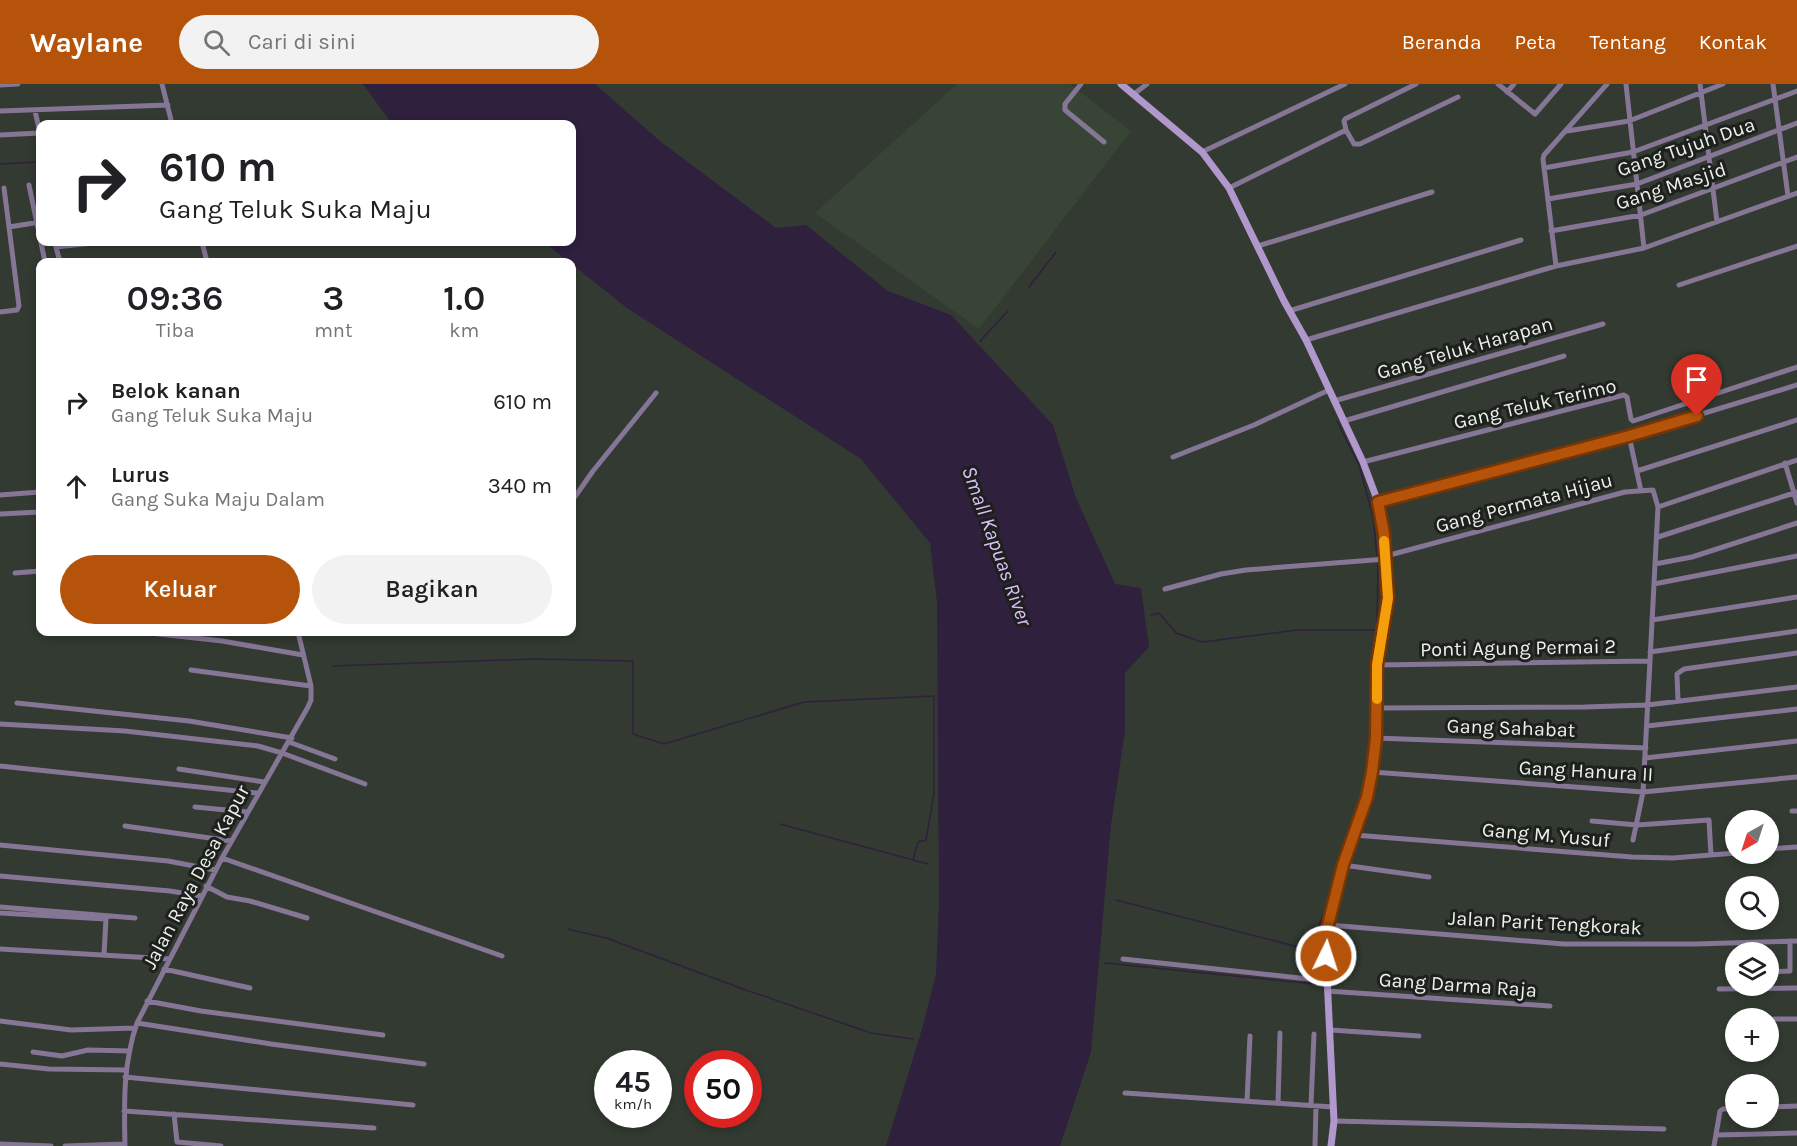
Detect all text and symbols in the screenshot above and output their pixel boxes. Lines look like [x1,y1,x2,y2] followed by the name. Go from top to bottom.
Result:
[179,15,599,69] search box
[30,26,143,59] text: Waylane
[200,26,233,59] icon: search
[248,29,356,55] text: Cari di sini
[1402,30,1482,54] text: Beranda
[1515,30,1556,54] text: Peta
[1589,30,1666,54] text: Tentang
[1699,30,1767,54] text: Kontak
[1614,113,1758,181] street label: Gang Tujuh Dua
[159,142,277,192] text: 610 m
[60,144,138,222] icon: right
[1613,157,1729,215] street label: Gang Masjid
[159,193,432,225] text: Gang Teluk Suka Maju
[127,277,224,319] text: 09:36
[322,277,344,319] text: 3
[443,277,485,319] text: 1.0
[1374,312,1556,384] street label: Gang Teluk Harapan
[156,319,194,342] text: Tiba
[314,319,352,342] text: mnt
[449,319,479,342] text: km
[1671,354,1722,416] pin
[1680,363,1713,396] icon: arrive
[1451,374,1619,434] street label: Gang Teluk Terimo
[111,378,241,404] text: Belok kanan
[60,386,93,419] icon: right
[493,389,552,415] text: 610 m
[111,404,313,427] text: Gang Teluk Suka Maju
[111,462,170,488] text: Lurus
[957,463,1037,630] water label: Small Kapuas River
[1433,468,1615,538] street label: Gang Permata Hijau
[60,470,93,503] icon: ahead
[488,473,552,499] text: 340 m
[111,488,325,511] text: Gang Suka Maju Dalam
[60,555,300,624] button: Keluar
[312,555,552,624] button: Bagikan
[1420,635,1616,661] street label: Ponti Agung Permai 2
[1446,714,1576,742] street label: Gang Sahabat
[1518,756,1654,786] street label: Gang Hanura II
[138,781,255,973] street label: Jalan Raya Desa Kapur
[1725,810,1779,864] north arrow
[1725,810,1779,1128] map controls
[1481,818,1611,852] street label: Gang M. Yusuf
[1725,876,1779,930] button: search
[1448,906,1642,940] street label: Jalan Parit Tengkorak
[1294,924,1358,988] position arrow
[1725,942,1779,996] button: layers
[1378,968,1538,1002] street label: Gang Darma Raja
[1725,1008,1779,1062] button: +
[684,1050,762,1128] speed limit sign: 50
[615,1064,651,1100] text: 45
[1725,1074,1779,1128] button: −
[614,1095,652,1113] text: km/h

